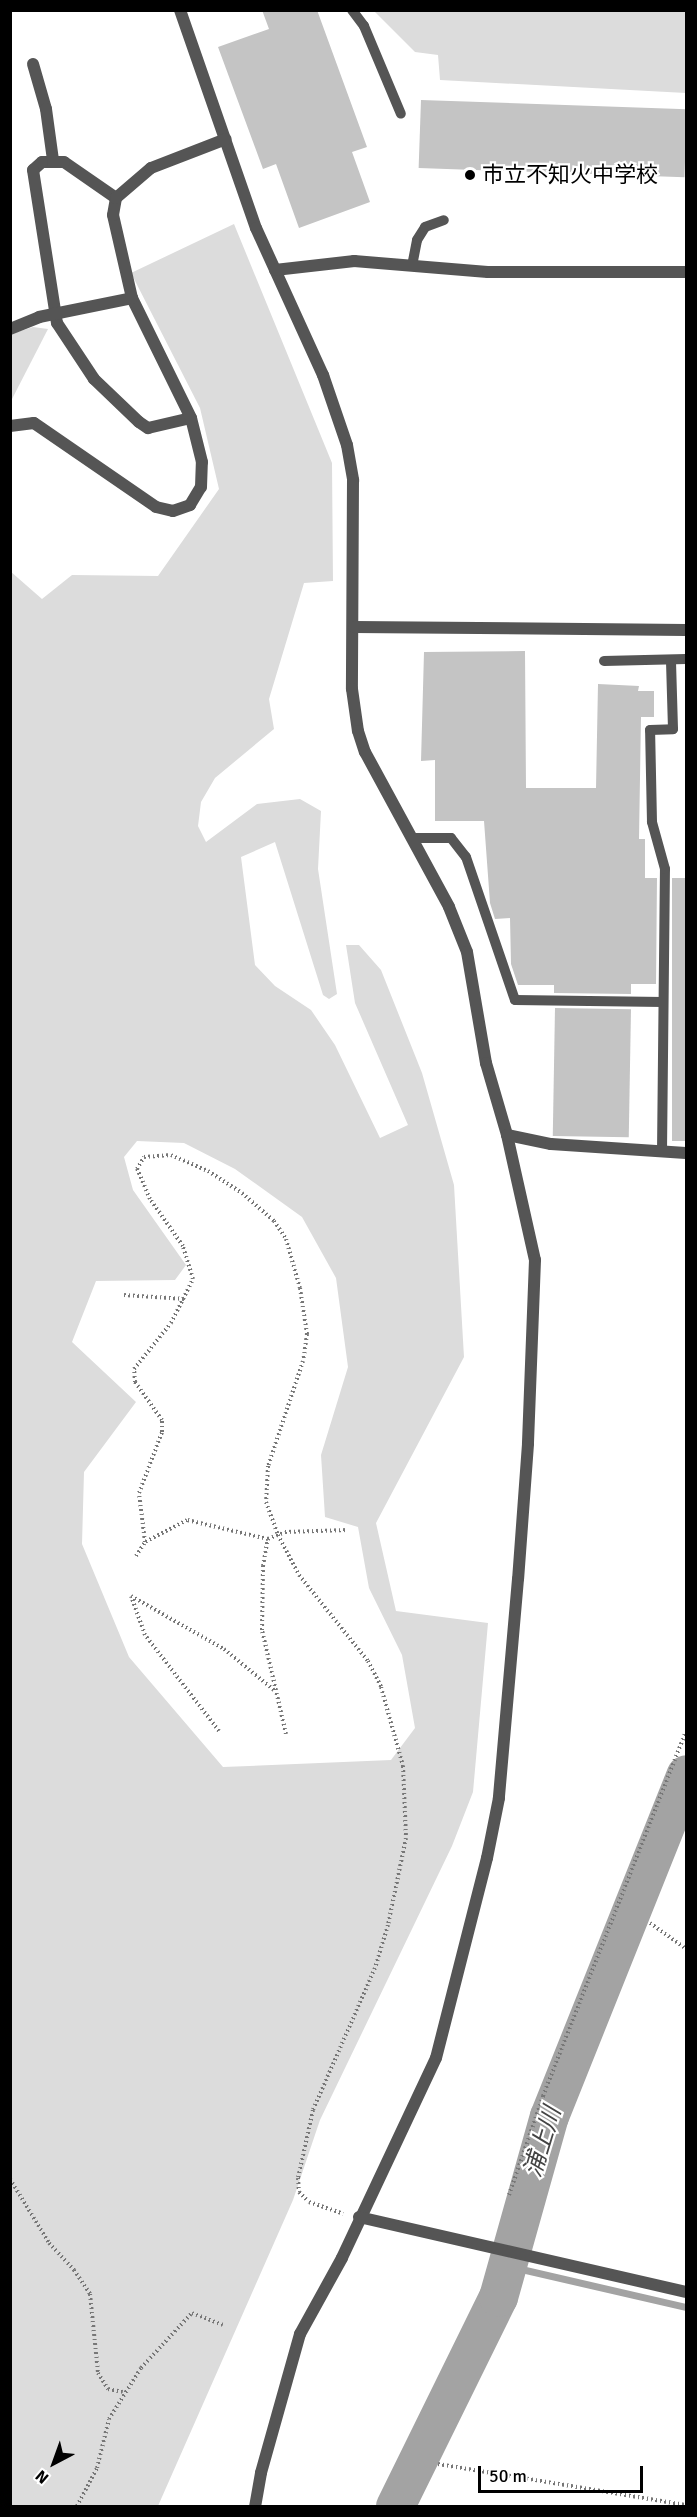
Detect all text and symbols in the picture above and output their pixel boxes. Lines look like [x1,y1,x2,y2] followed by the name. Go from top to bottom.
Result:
[482,162,658,188] place label: 市立不知火中学校
[463,168,477,182] marker: 市立不知火中学校
[519,2103,567,2181] water label: 浦上川
[24,2433,84,2493] north arrow
[481,2454,646,2492] scale bar
[31,2465,53,2488] text: N
[489,2465,527,2487] text: 50 m

